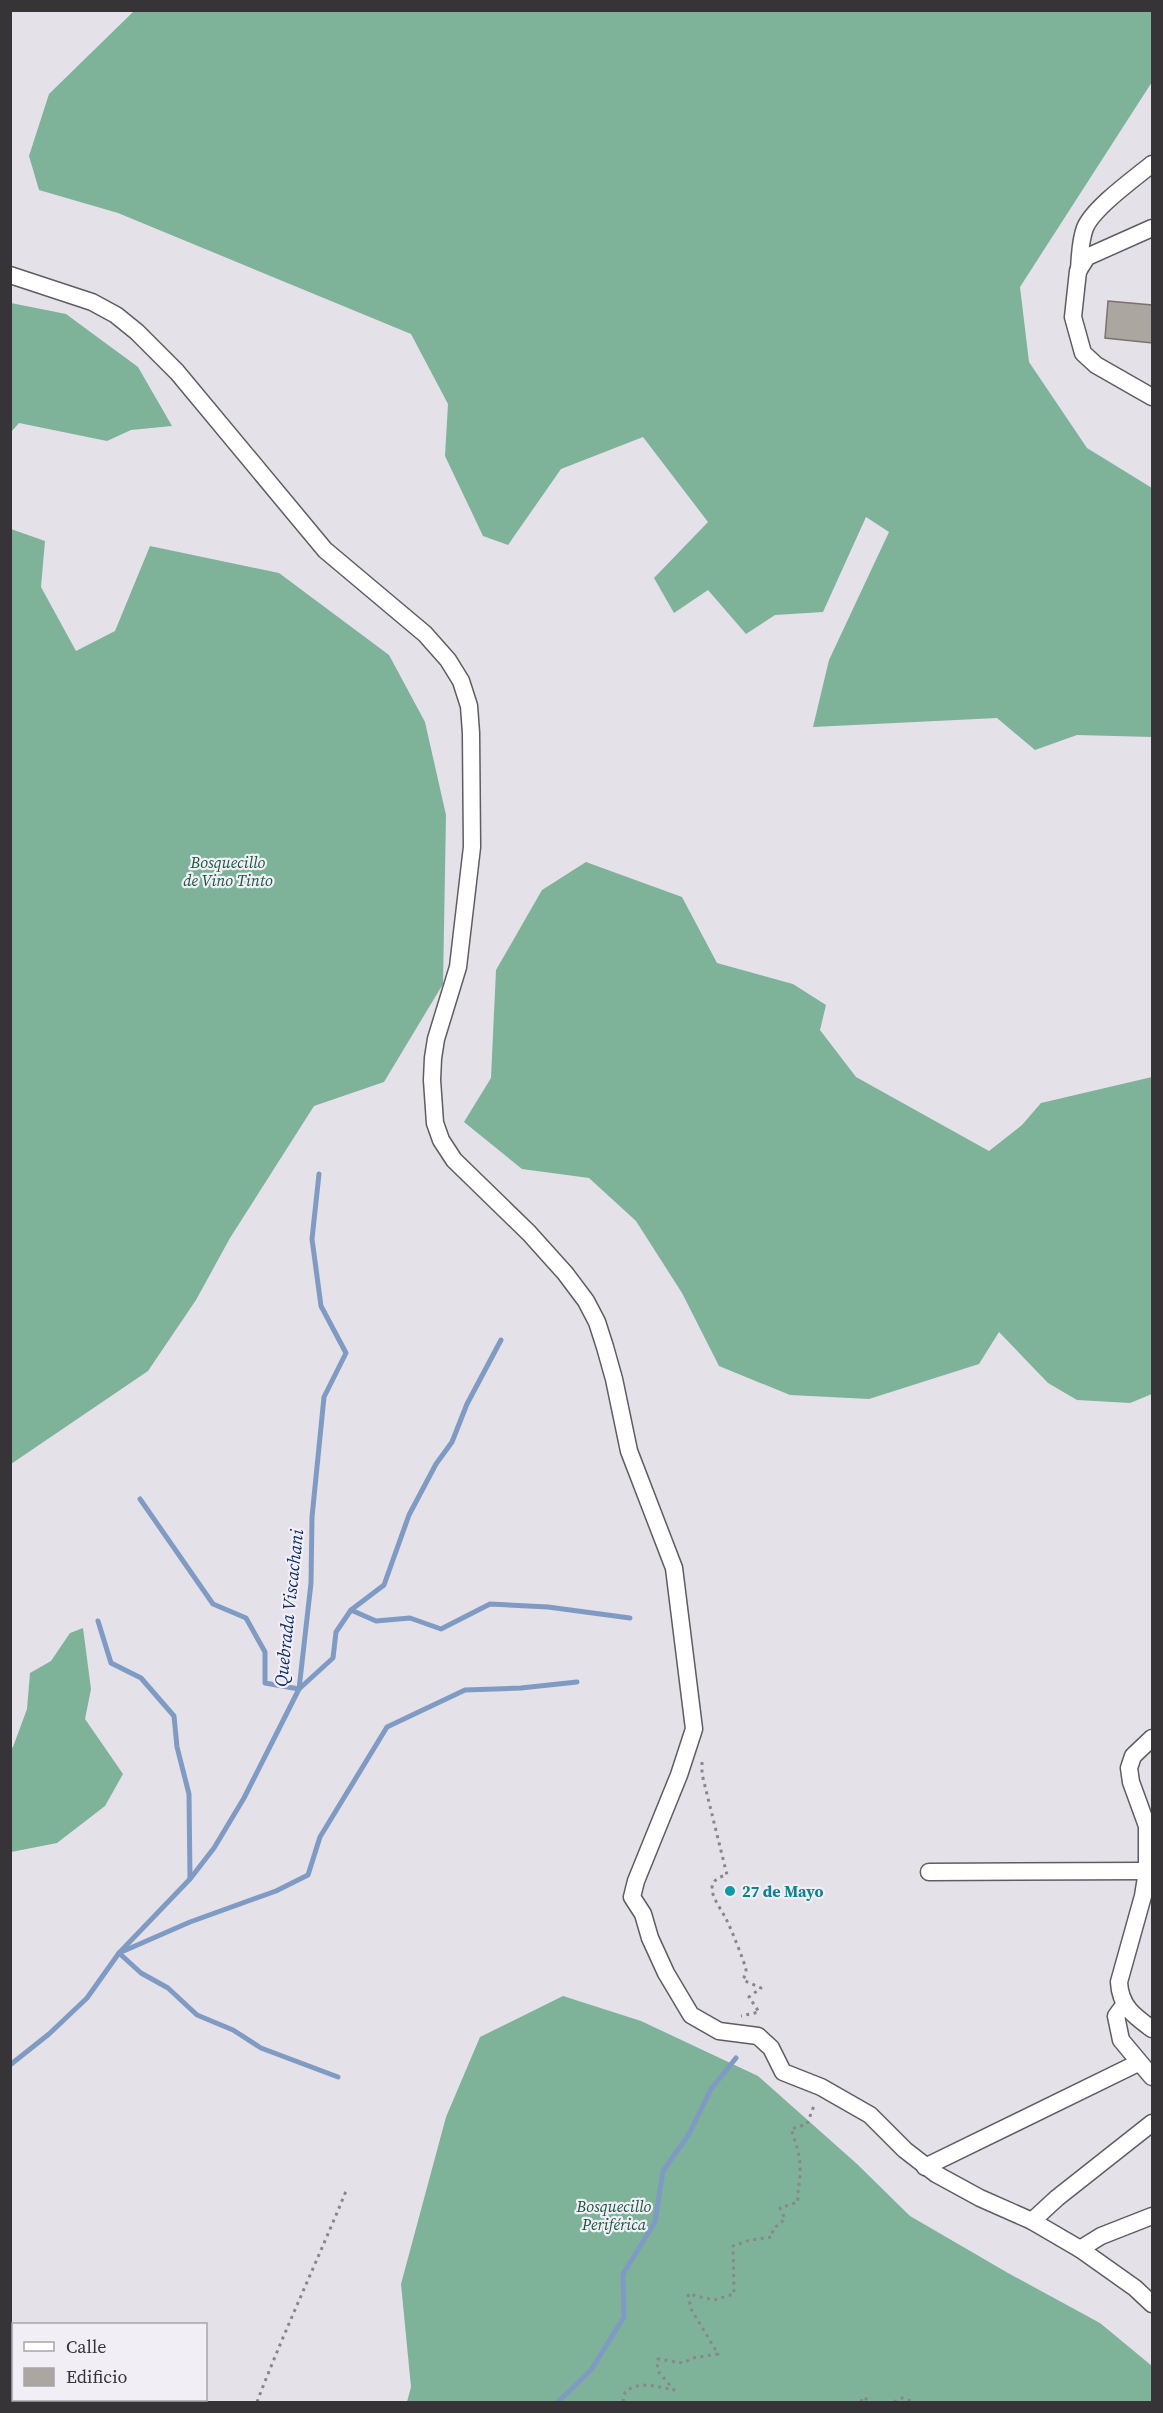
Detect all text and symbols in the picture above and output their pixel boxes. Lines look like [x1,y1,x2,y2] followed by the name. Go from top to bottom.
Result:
[183,851,273,891] park label: Bosquecillo de Vino Tinto
[268,1527,309,1688] water label: Quebrada Viscachani
[742,1880,823,1902] place label: 27 de Mayo
[723,1884,737,1898] marker: 27 de Mayo
[576,2195,652,2235] park label: Bosquecillo Periférica
[12,2323,207,2401] legend
[66,2334,106,2359] text: Calle
[66,2364,127,2389] text: Edificio

